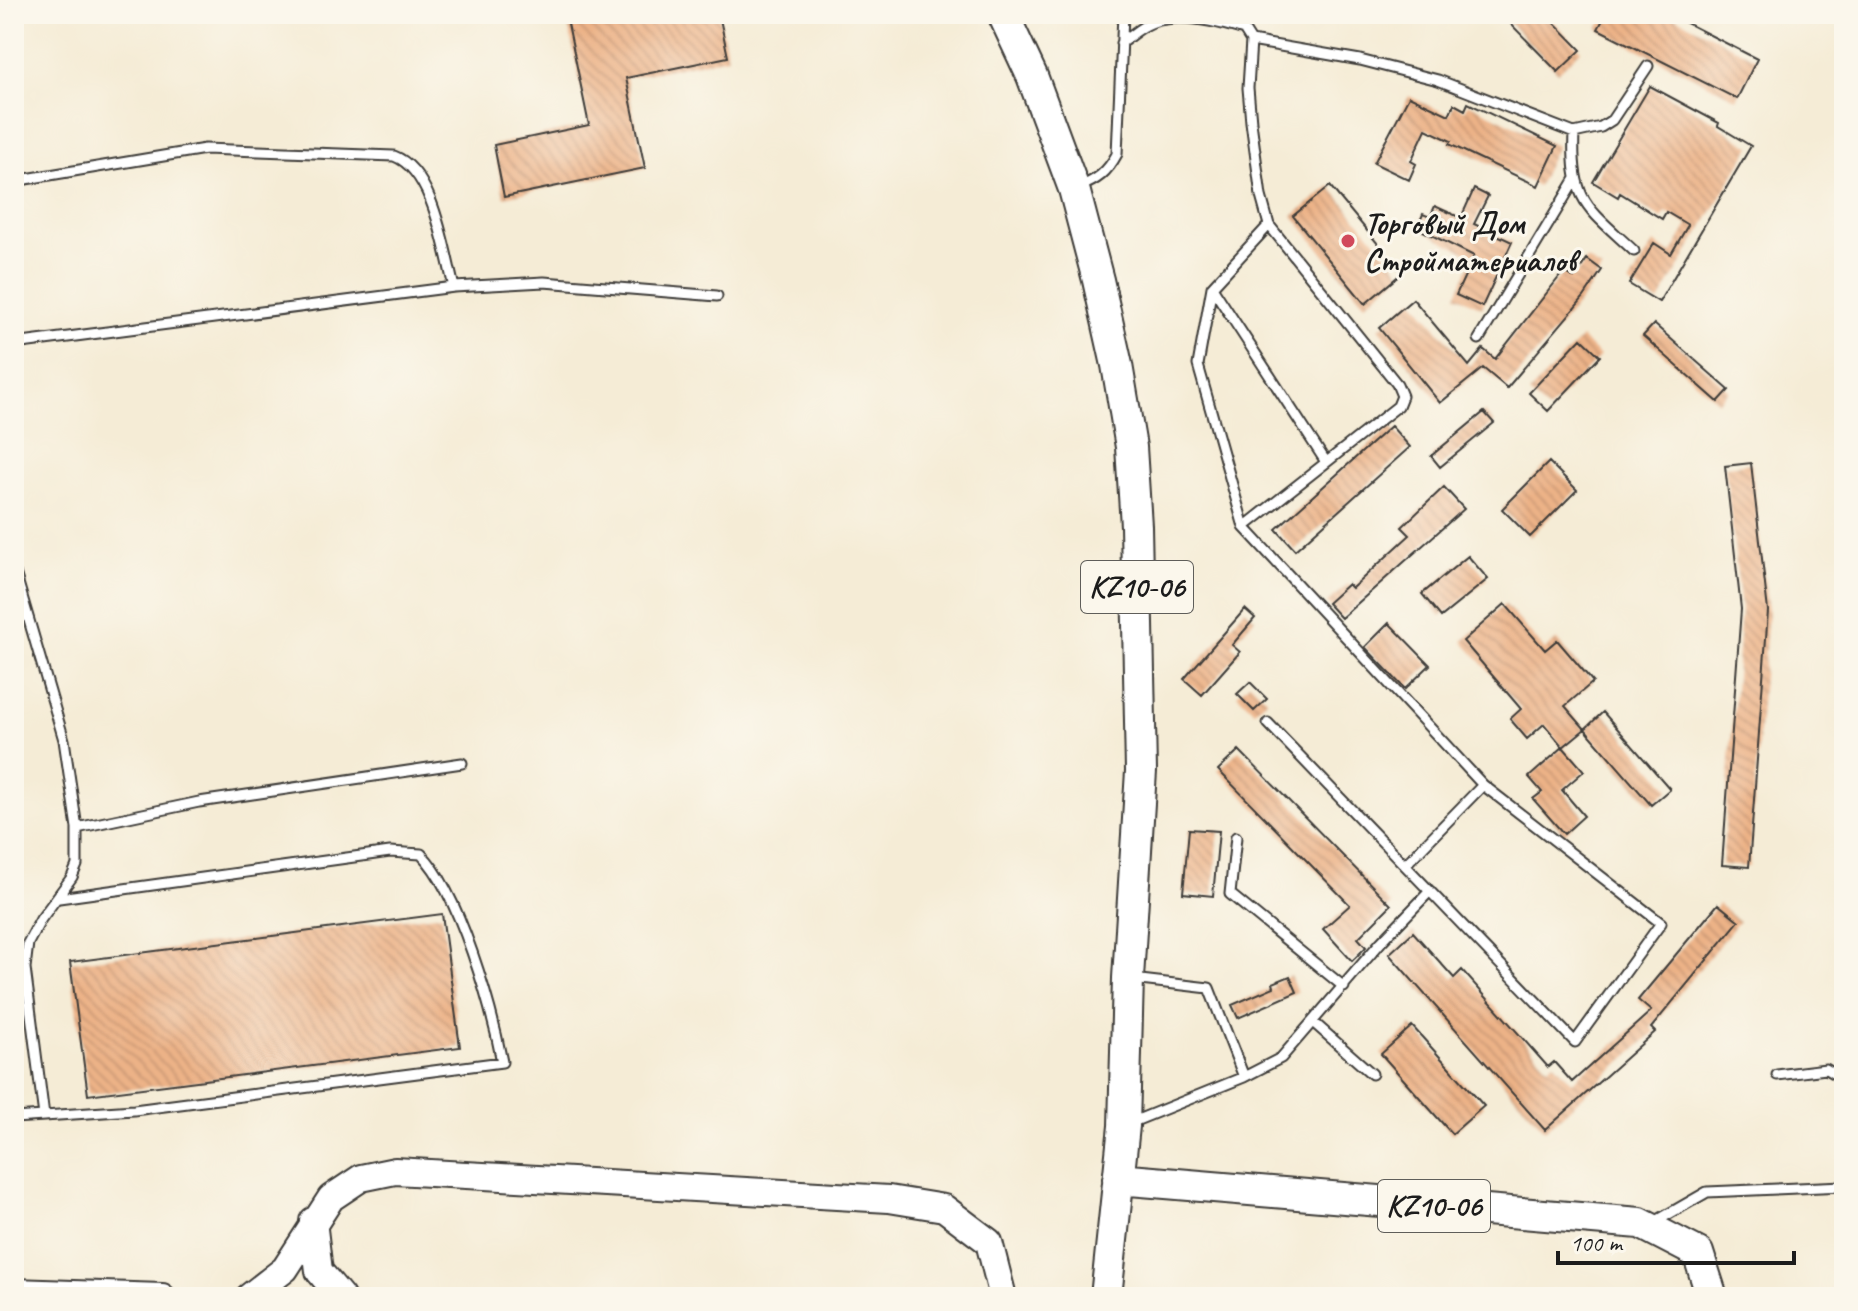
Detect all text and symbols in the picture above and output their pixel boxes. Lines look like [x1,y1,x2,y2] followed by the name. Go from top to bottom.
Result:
[1364,203,1582,281] place label: Торговый Дом Стройматериалов
[1339,232,1357,250] marker: Торговый Дом Стройматериалов
[1081,561,1193,613] road number: KZ10-06
[1378,1180,1490,1232] road number: KZ10-06
[1558,1215,1794,1265] scale bar
[1570,1228,1624,1258] text: 100 m

